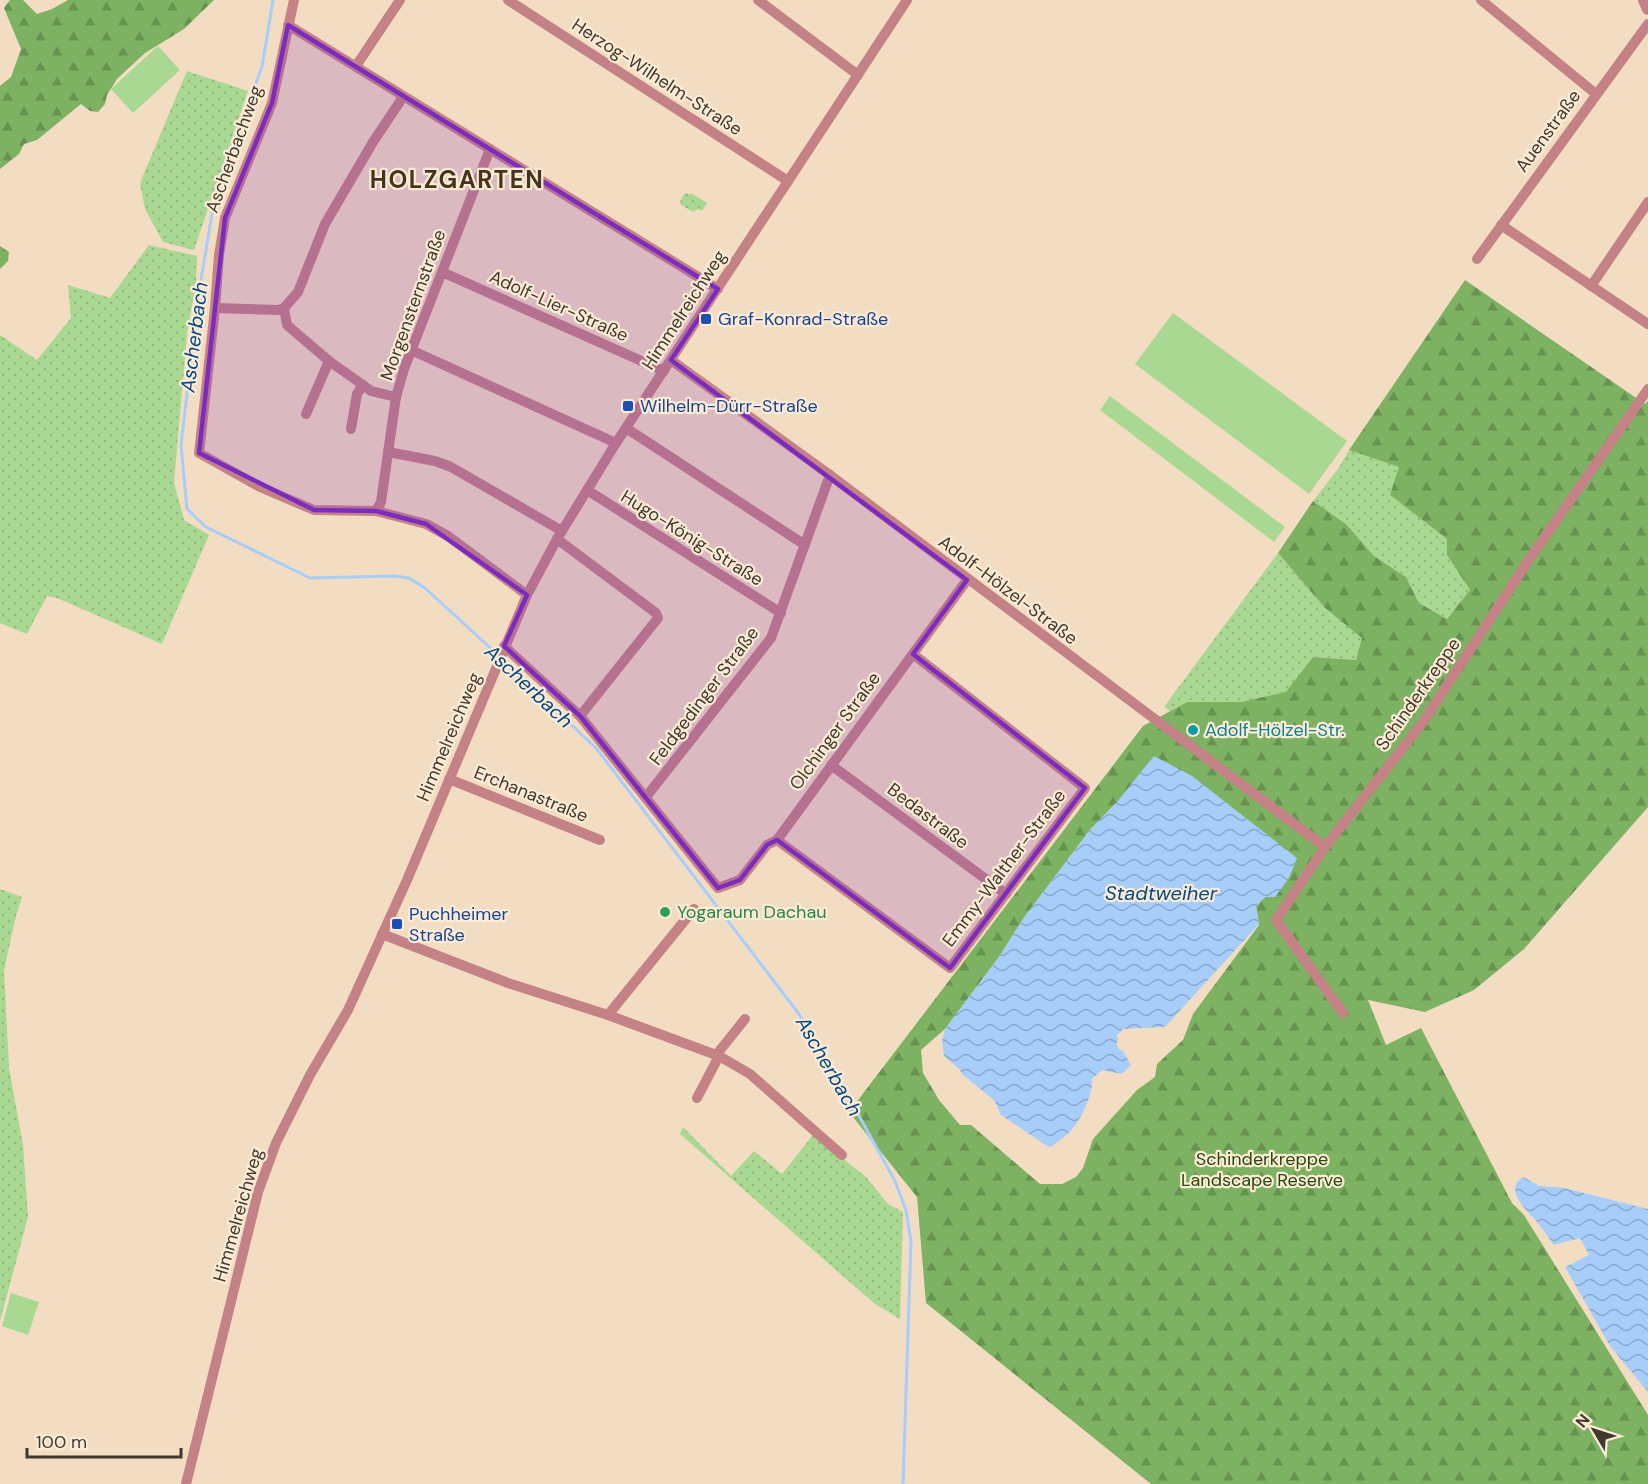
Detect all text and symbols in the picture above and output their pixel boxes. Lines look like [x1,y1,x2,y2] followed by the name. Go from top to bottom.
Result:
[567,13,747,141] street label: Herzog-Wilhelm-Straße
[200,82,268,216] street label: Ascherbachweg
[1510,85,1586,177] street label: Auenstraße
[370,164,544,195] district label: HOLZGARTEN
[375,226,451,384] street label: Morgensternstraße
[636,246,732,374] street label: Himmelreichweg
[486,265,632,347] street label: Adolf-Lier-Straße
[174,280,214,395] water label: Ascherbach
[718,307,888,331] place label: Graf-Konrad-Straße
[699,312,713,326] marker: Graf-Konrad-Straße
[640,394,818,418] place label: Wilhelm-Dürr-Straße
[621,399,635,413] marker: Wilhelm-Dürr-Straße
[616,484,768,592] street label: Hugo-König-Straße
[934,530,1082,650] street label: Adolf-Hölzel-Straße
[644,622,764,770] street label: Feldgedinger Straße
[1370,633,1466,755] street label: Schinderkreppe
[479,638,578,733] water label: Ascherbach
[784,667,886,795] street label: Olchinger Straße
[411,669,487,805] street label: Himmelreichweg
[1205,718,1344,742] place label: Adolf-Hölzel-Str.
[1186,723,1200,737] marker: Adolf-Hölzel-Str.
[470,760,592,828] street label: Erchanastraße
[882,777,974,855] street label: Bedastraße
[937,784,1071,952] street label: Emmy-Walther-Straße
[1105,880,1218,906] water label: Stadtweiher
[677,900,827,924] place label: Yogaraum Dachau
[409,902,509,947] place label: Puchheimer Straße
[658,905,672,919] marker: Yogaraum Dachau
[390,917,404,931] marker: Puchheimer Straße
[789,1011,868,1121] water label: Ascherbach
[207,1145,269,1285] street label: Himmelreichweg
[1181,1147,1343,1192] park label: Schinderkreppe Landscape Reserve
[1564,1400,1624,1460] north arrow
[1571,1410,1595,1432] text: N
[27,1421,182,1459] scale bar
[36,1430,87,1454] text: 100 m

